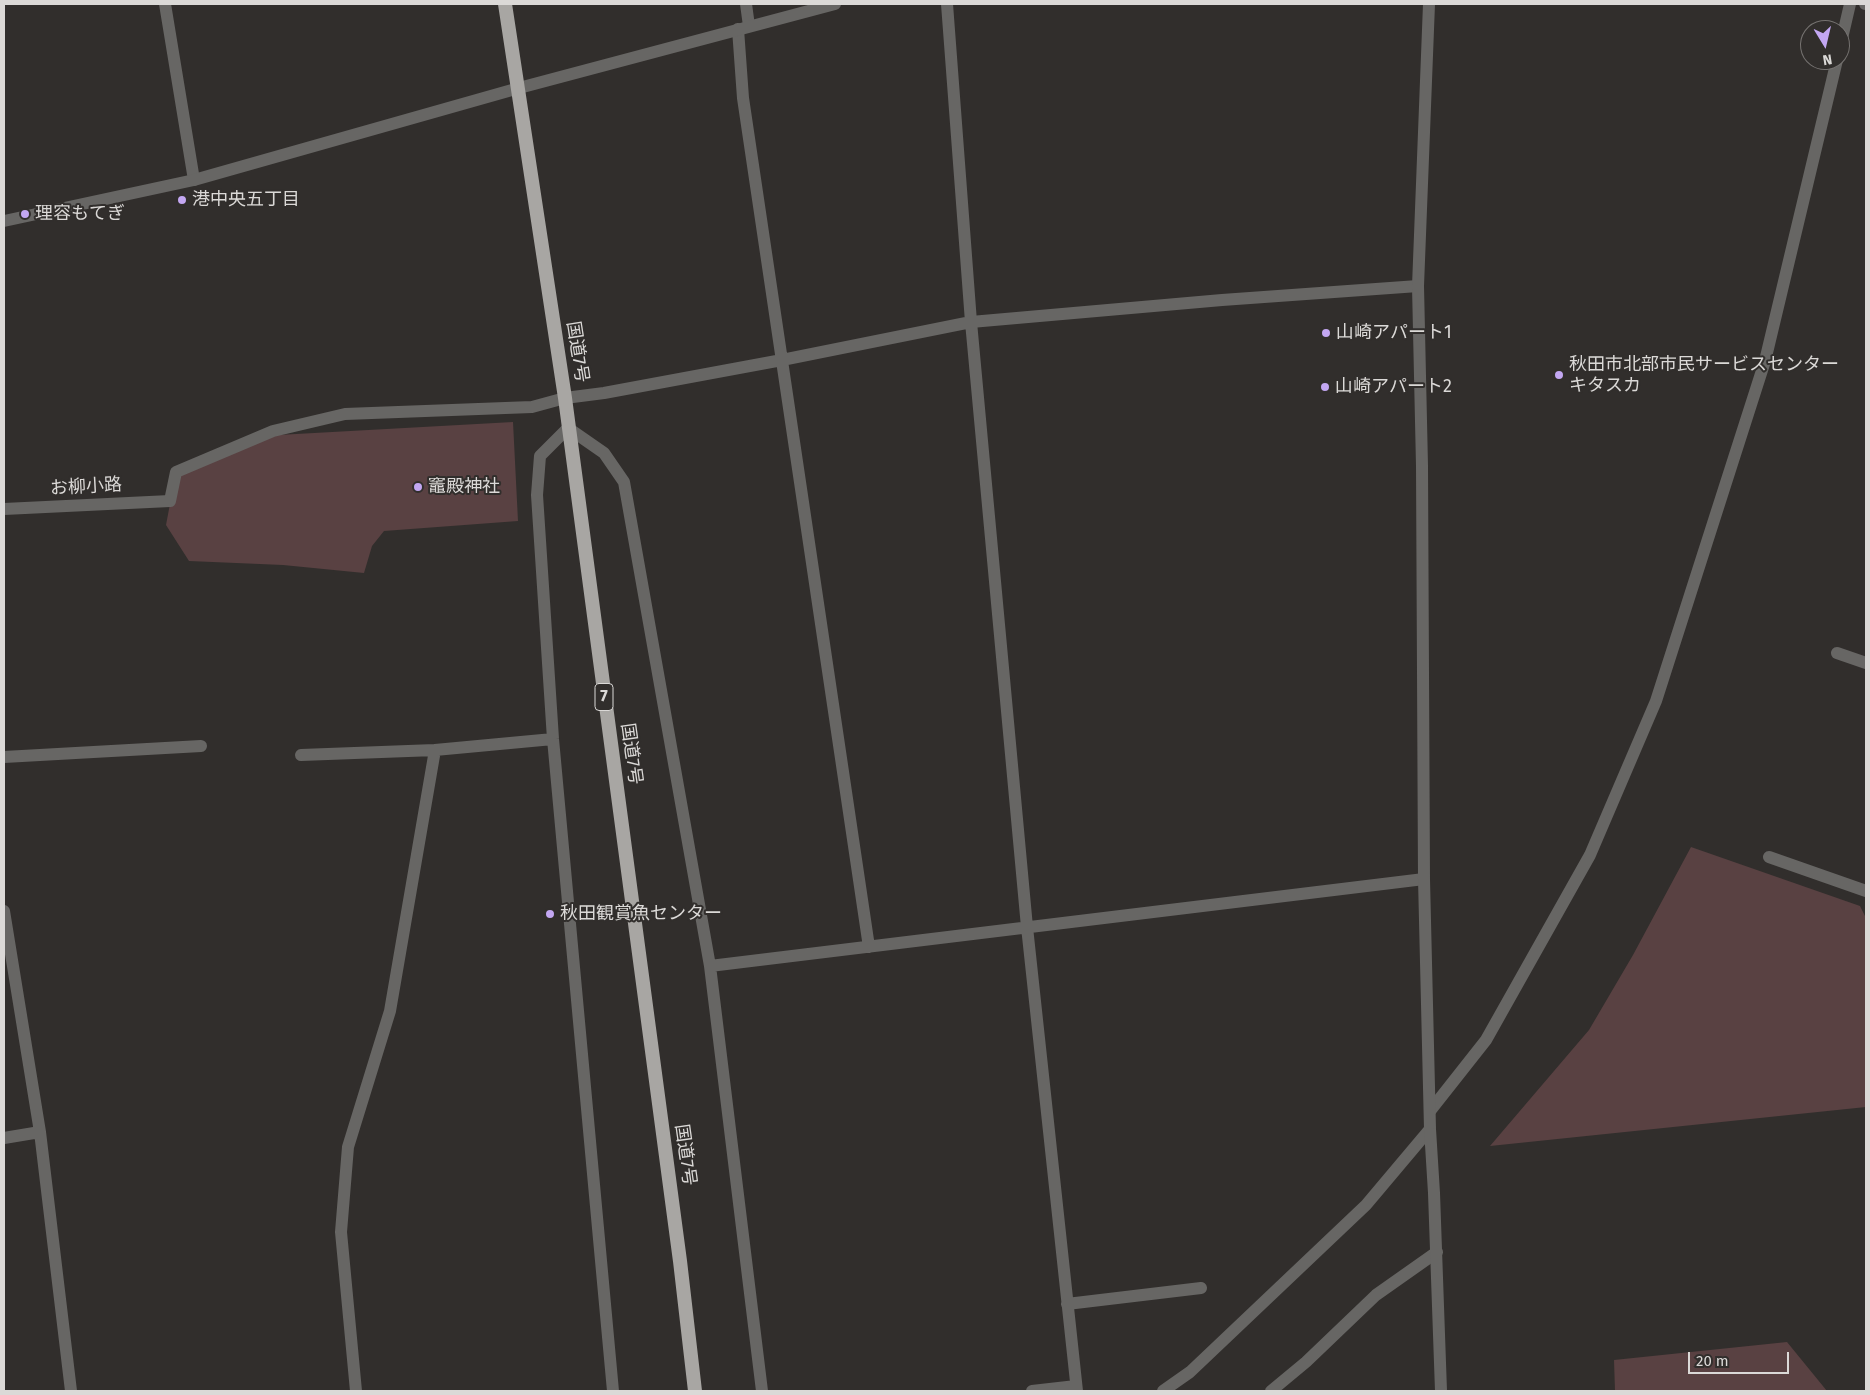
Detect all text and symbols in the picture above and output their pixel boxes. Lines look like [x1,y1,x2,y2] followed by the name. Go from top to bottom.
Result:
[1800,20,1850,70] north arrow
[1821,50,1833,68] text: N
[192,189,300,211] place label: 港中央五丁目
[176,194,188,206] marker: 港中央五丁目
[35,203,125,225] place label: 理容もてぎ
[19,208,31,220] marker: 理容もてぎ
[561,320,593,384] street label: 国道7号
[1336,322,1452,344] place label: 山崎アパート1
[1320,327,1332,339] marker: 山崎アパート1
[1569,354,1839,396] place label: 秋田市北部市民サービスセンター キタスカ
[1553,369,1565,381] marker: 秋田市北部市民サービスセンター キタスカ
[1335,376,1452,398] place label: 山崎アパート2
[1319,381,1331,393] marker: 山崎アパート2
[49,474,123,500] street label: お柳小路
[428,476,500,498] place label: 竈殿神社
[412,481,424,493] marker: 竈殿神社
[595,684,613,710] road number: 7
[616,722,646,786] street label: 国道7号
[560,903,722,925] place label: 秋田観賞魚センター
[544,908,556,920] marker: 秋田観賞魚センター
[670,1123,700,1187] street label: 国道7号
[1690,1342,1791,1374] scale bar
[1696,1352,1729,1370] text: 20 m

